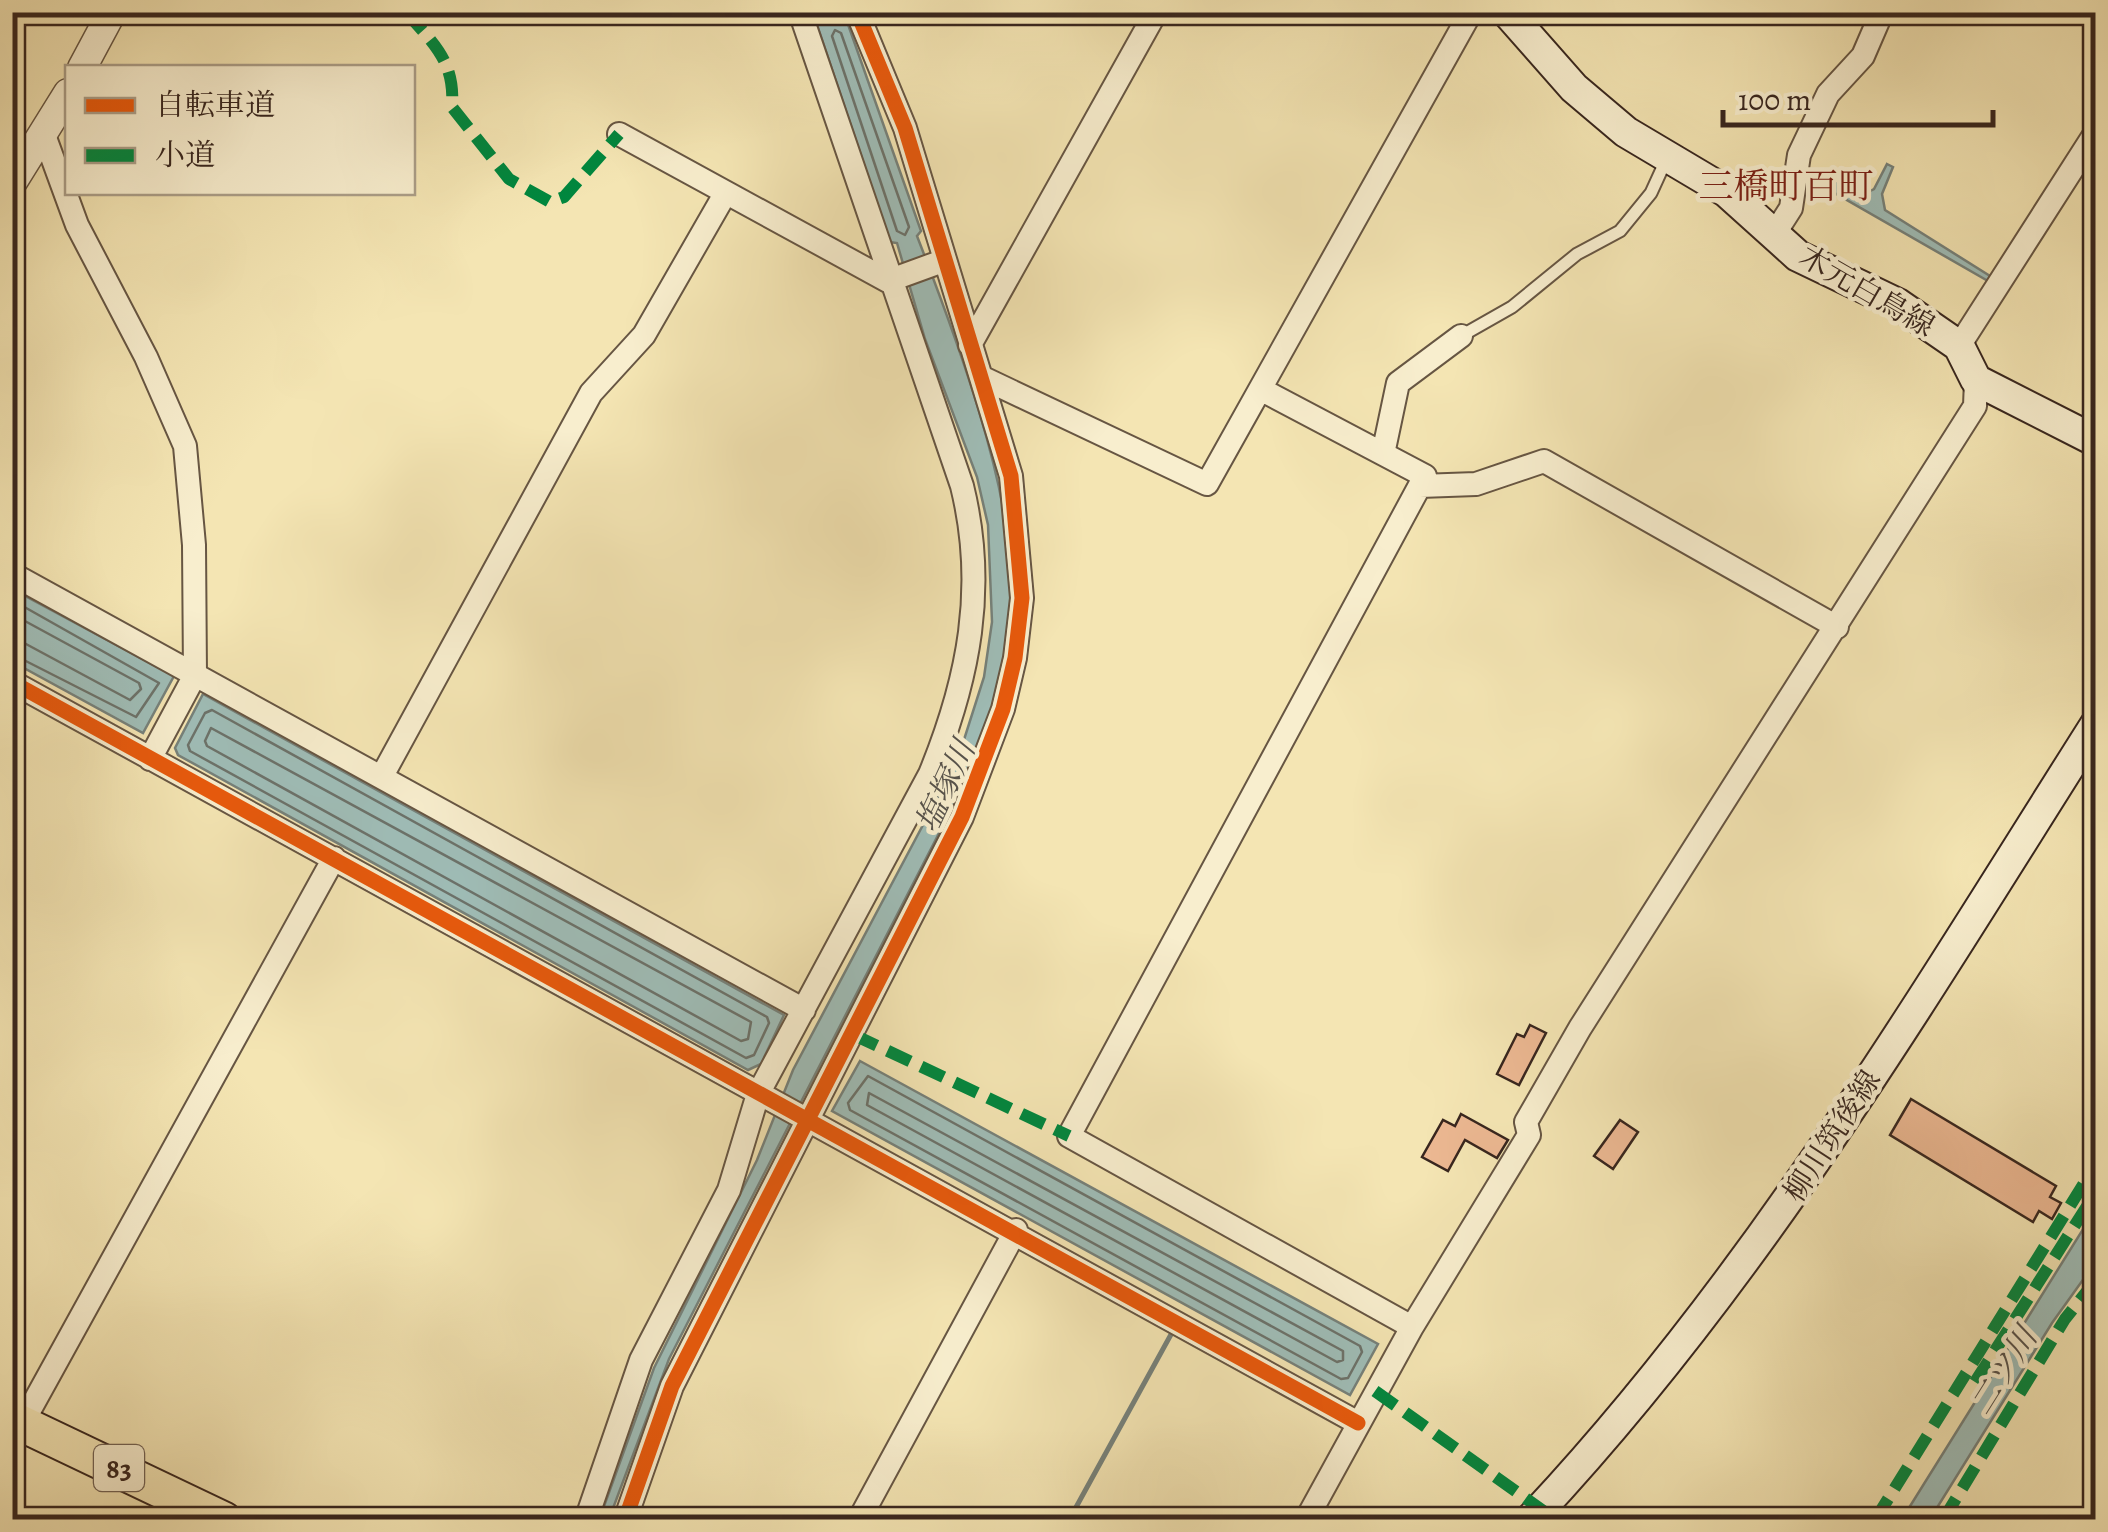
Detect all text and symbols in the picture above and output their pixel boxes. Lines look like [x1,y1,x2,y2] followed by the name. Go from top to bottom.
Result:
[65,65,415,195] legend
[1723,65,1993,127] scale bar
[1738,80,1811,120] text: 100 m
[155,85,275,125] text: 自転車道
[155,135,215,175] text: 小道
[1698,162,1874,210] district label: 三橋町百町
[1792,236,1942,346] street label: 木元白鳥線
[905,730,986,839] water label: 塩塚川
[1774,1062,1890,1210] street label: 柳川筑後線
[1959,1316,2049,1423] water label: 二ツ川
[94,1445,144,1491] road number: 83

